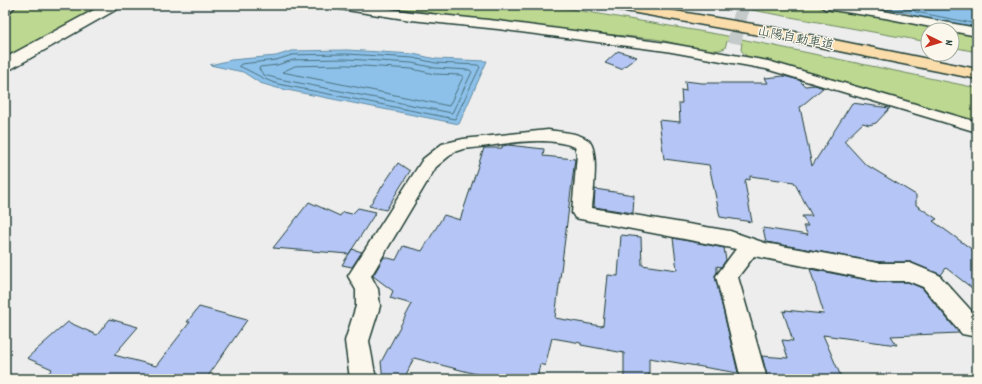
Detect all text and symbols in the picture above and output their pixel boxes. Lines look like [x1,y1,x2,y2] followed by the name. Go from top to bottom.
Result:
[920,22,960,62] north arrow
[755,23,836,56] street label: 山陽自動車道
[940,39,956,47] text: N

